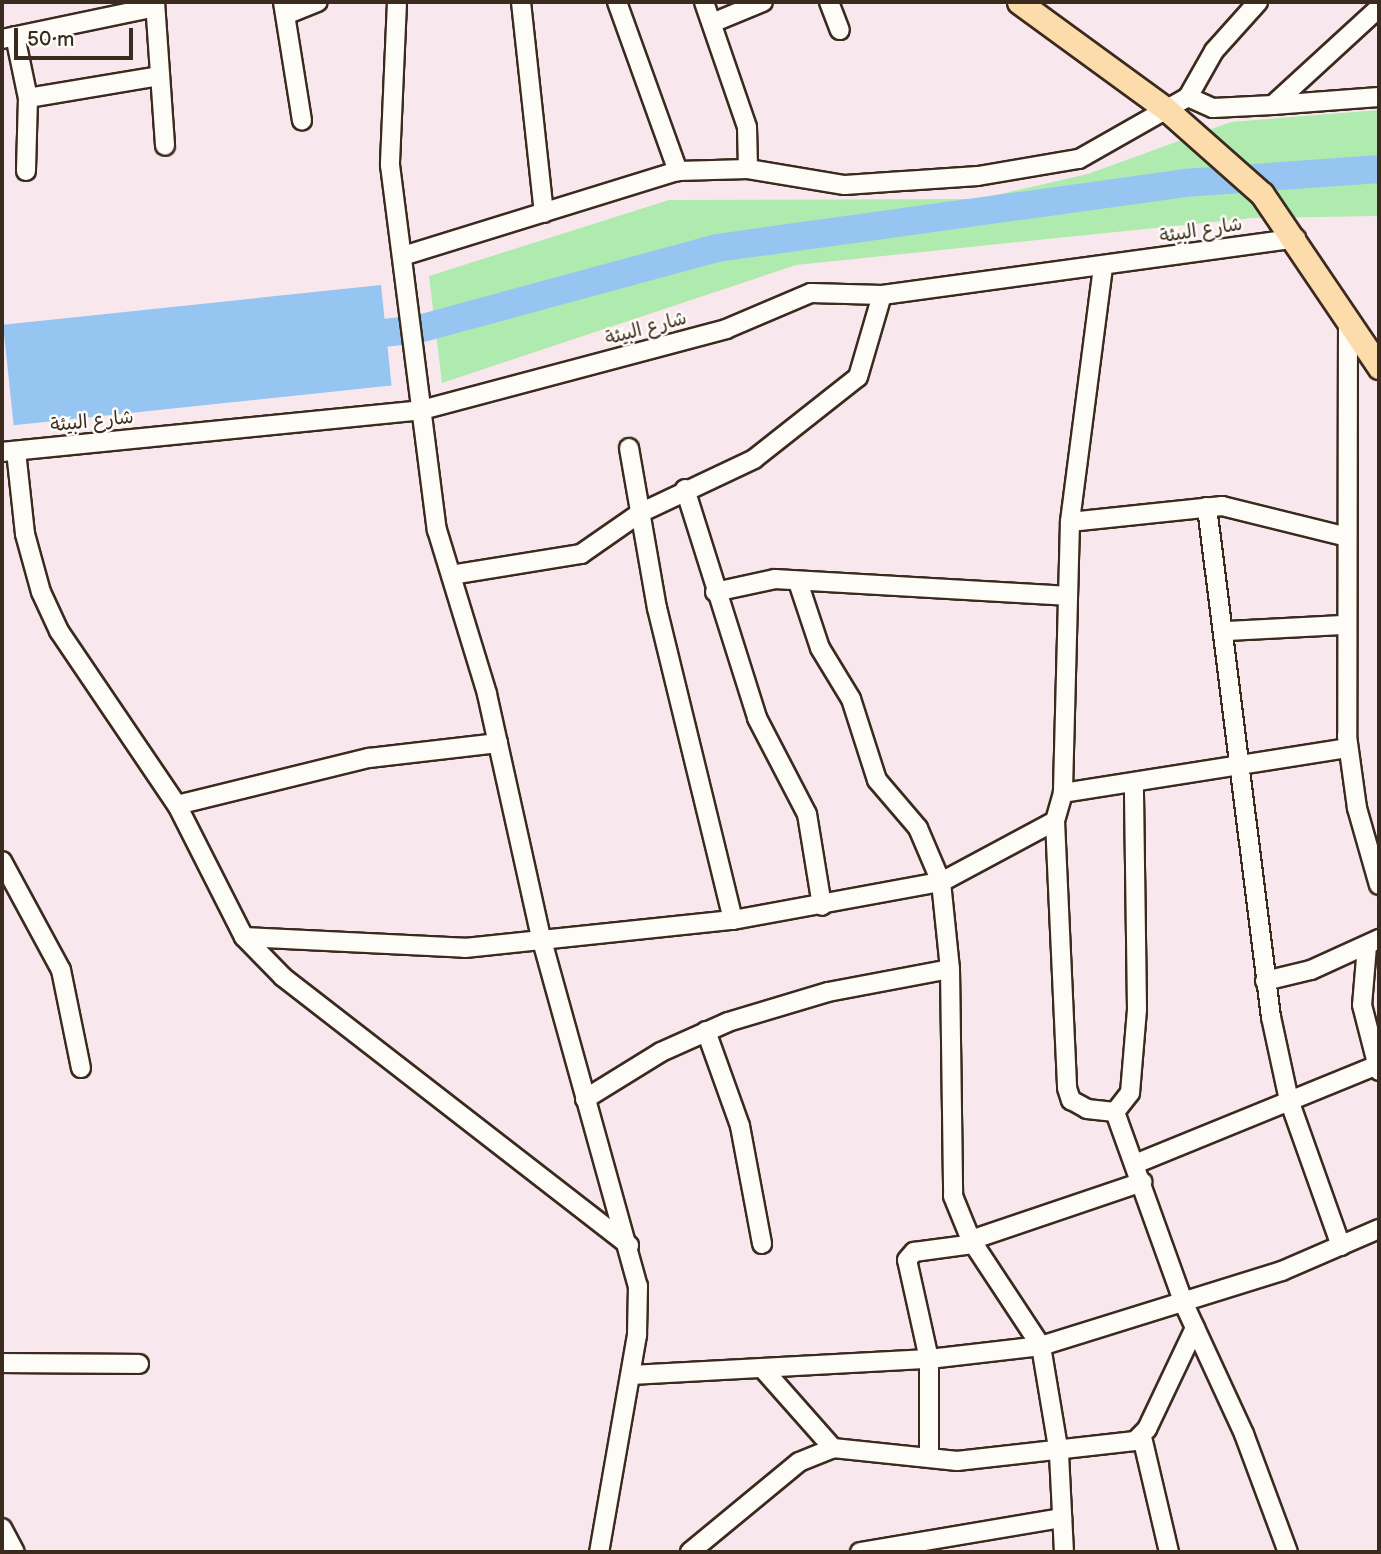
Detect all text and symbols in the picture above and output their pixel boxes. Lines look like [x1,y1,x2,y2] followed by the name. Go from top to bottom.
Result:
[18,14,136,58] scale bar
[27,27,74,52] text: 50 m
[1158,213,1244,249] street label: شارع البيئة
[603,307,689,351] street label: شارع البيئة
[49,406,135,438] street label: شارع البيئة

